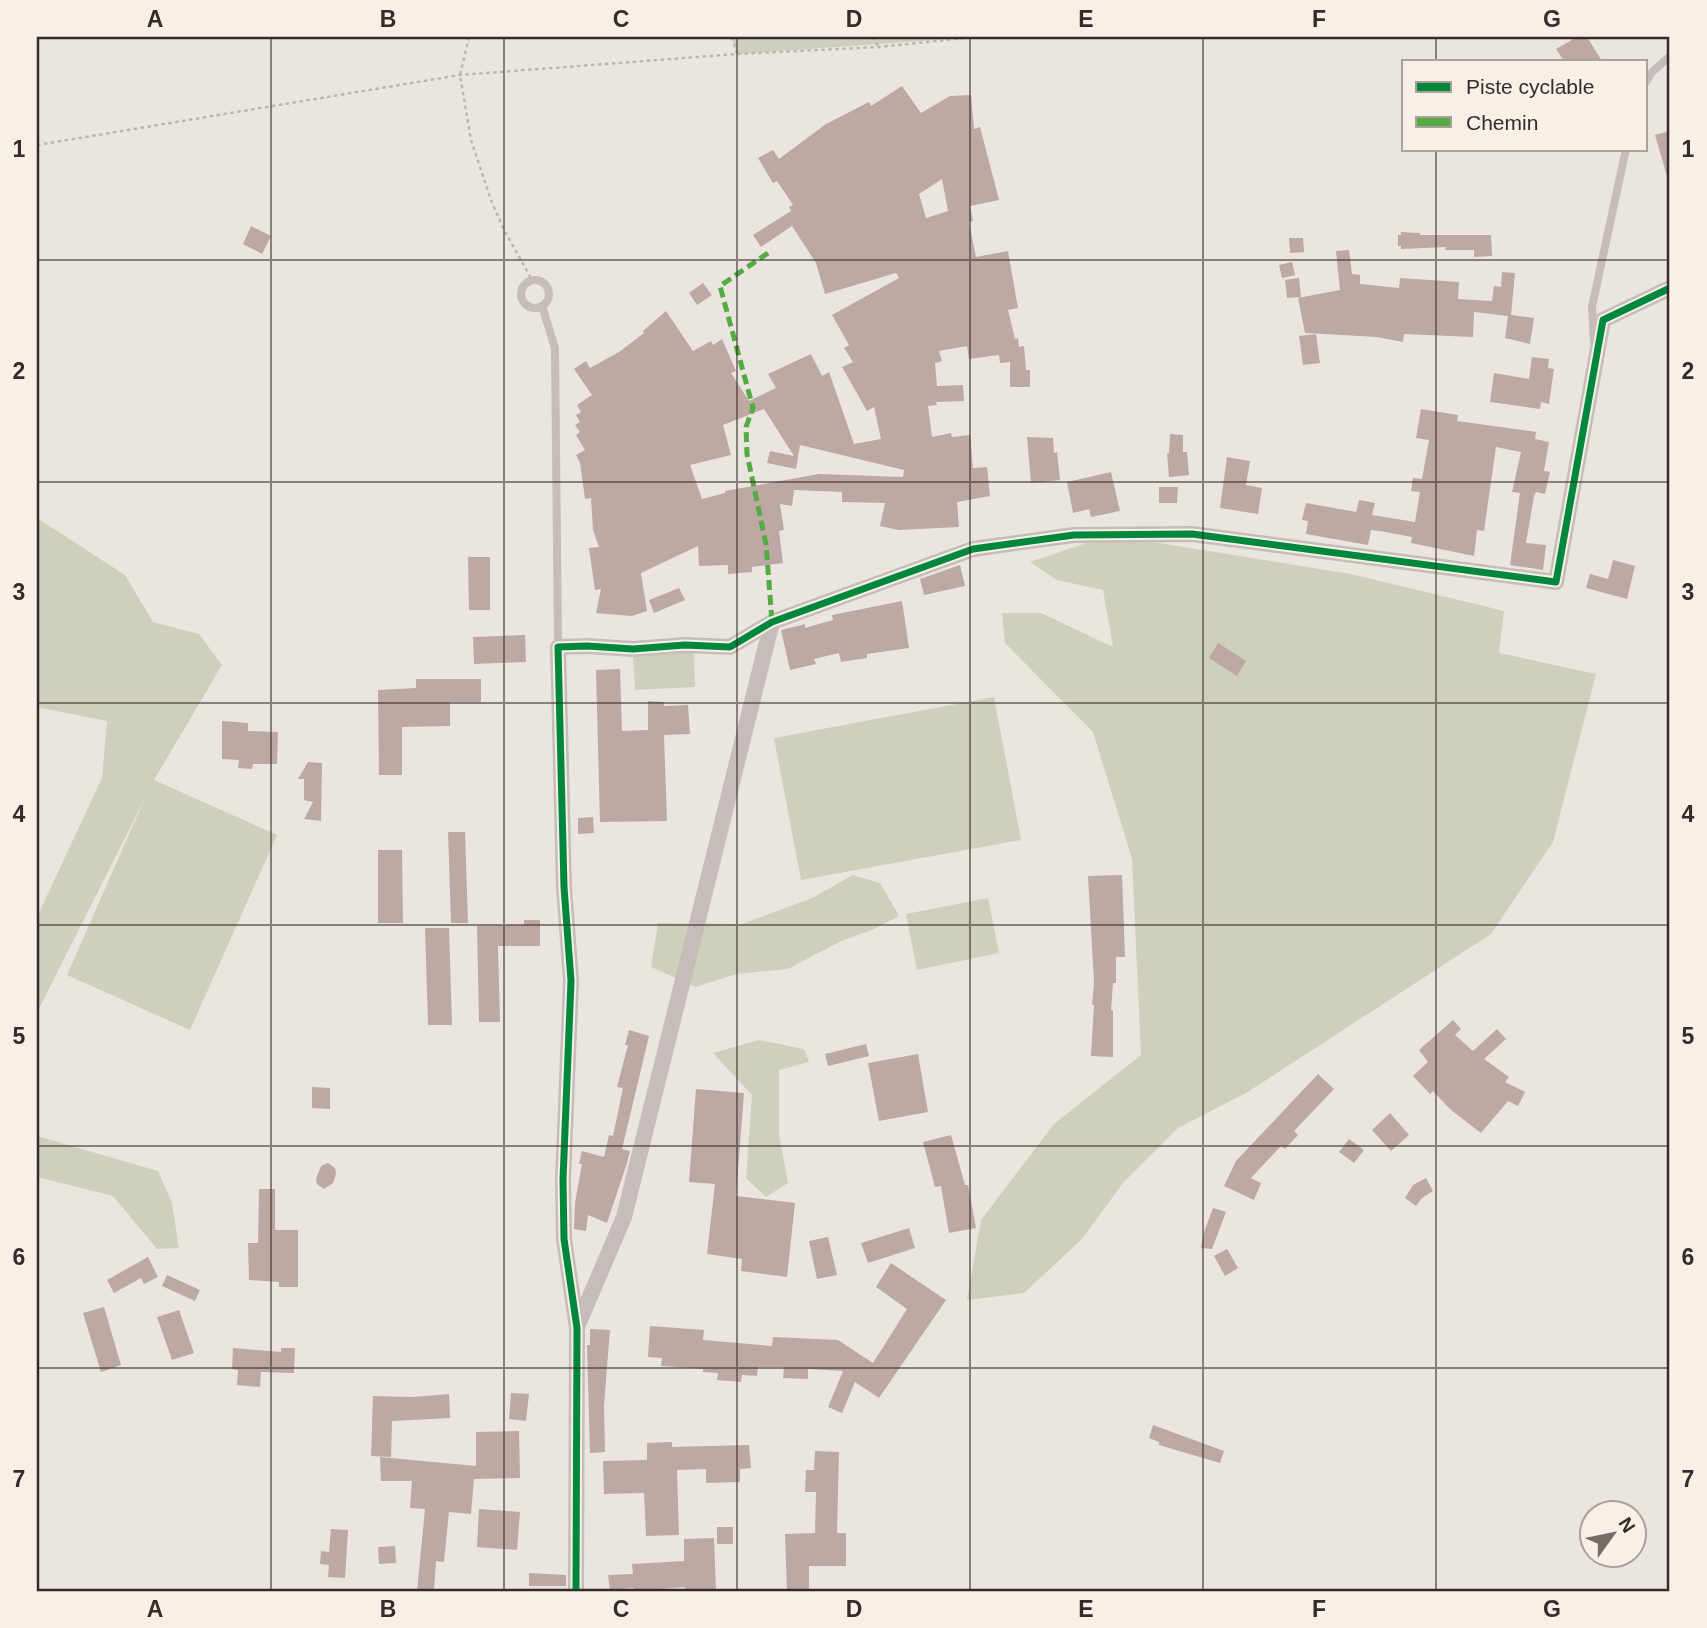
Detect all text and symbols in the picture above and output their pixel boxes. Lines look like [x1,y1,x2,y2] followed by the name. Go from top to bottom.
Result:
[147,6,163,32] text: A
[380,6,396,32] text: B
[613,6,629,32] text: C
[846,6,862,32] text: D
[1078,6,1094,32] text: E
[1312,6,1326,32] text: F
[1543,6,1561,32] text: G
[1402,60,1648,150] legend
[1466,75,1594,98] text: Piste cyclable
[1466,111,1538,134] text: Chemin
[13,136,26,162] text: 1
[1682,136,1695,162] text: 1
[13,358,25,384] text: 2
[1682,358,1694,384] text: 2
[13,579,25,605] text: 3
[1682,579,1694,605] text: 3
[13,801,26,827] text: 4
[1682,801,1695,827] text: 4
[13,1023,26,1049] text: 5
[1682,1023,1695,1049] text: 5
[13,1244,25,1270] text: 6
[1682,1244,1694,1270] text: 6
[13,1466,25,1492] text: 7
[1682,1466,1694,1492] text: 7
[1578,1498,1648,1568] north arrow
[1614,1514,1639,1536] text: N
[147,1596,163,1622] text: A
[380,1596,396,1622] text: B
[613,1596,629,1622] text: C
[846,1596,862,1622] text: D
[1078,1596,1094,1622] text: E
[1312,1596,1326,1622] text: F
[1543,1596,1561,1622] text: G

